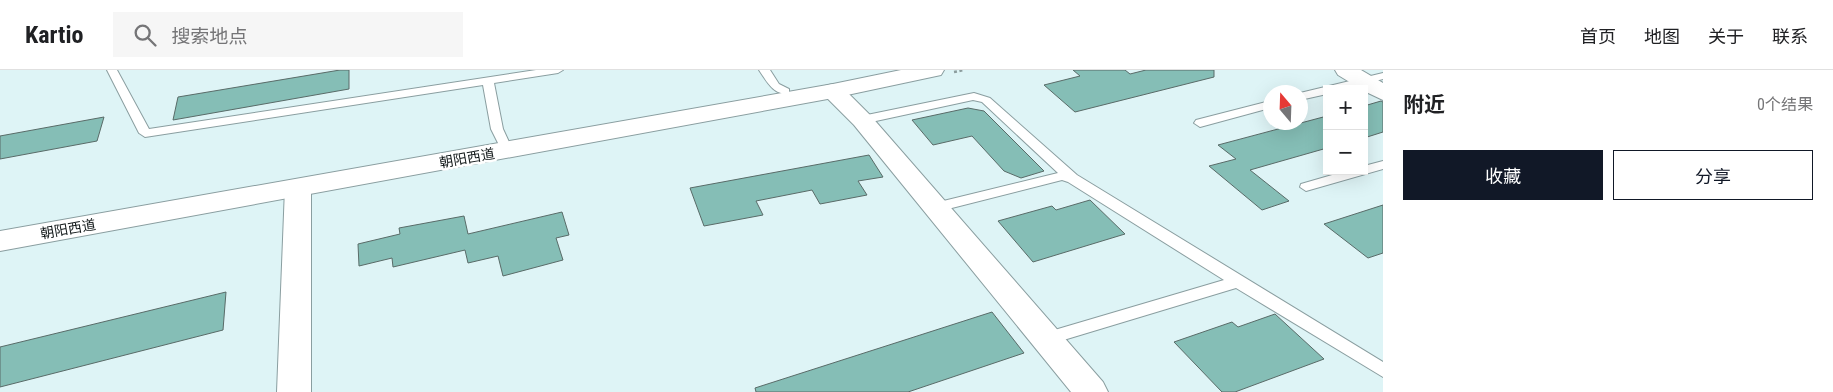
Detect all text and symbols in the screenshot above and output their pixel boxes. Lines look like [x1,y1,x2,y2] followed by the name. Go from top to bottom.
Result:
[113,12,463,57] search box
[25,21,83,49] text: Kartio
[131,21,159,49] icon: search
[171,25,247,48] text: 搜索地点
[1580,26,1616,47] text: 首页
[1644,26,1680,47] text: 地图
[1708,26,1744,47] text: 关于
[1772,26,1808,47] text: 联系
[1263,85,1308,130] north arrow
[1323,85,1368,175] map controls
[1323,85,1368,130] button: +
[1403,93,1445,117] text: 附近
[1757,95,1813,114] text: 0个结果
[1323,130,1368,175] button: −
[438,145,496,171] street label: 朝阳西道
[1403,150,1603,200] button: 收藏
[1613,150,1813,200] button: 分享
[39,216,97,242] street label: 朝阳西道

